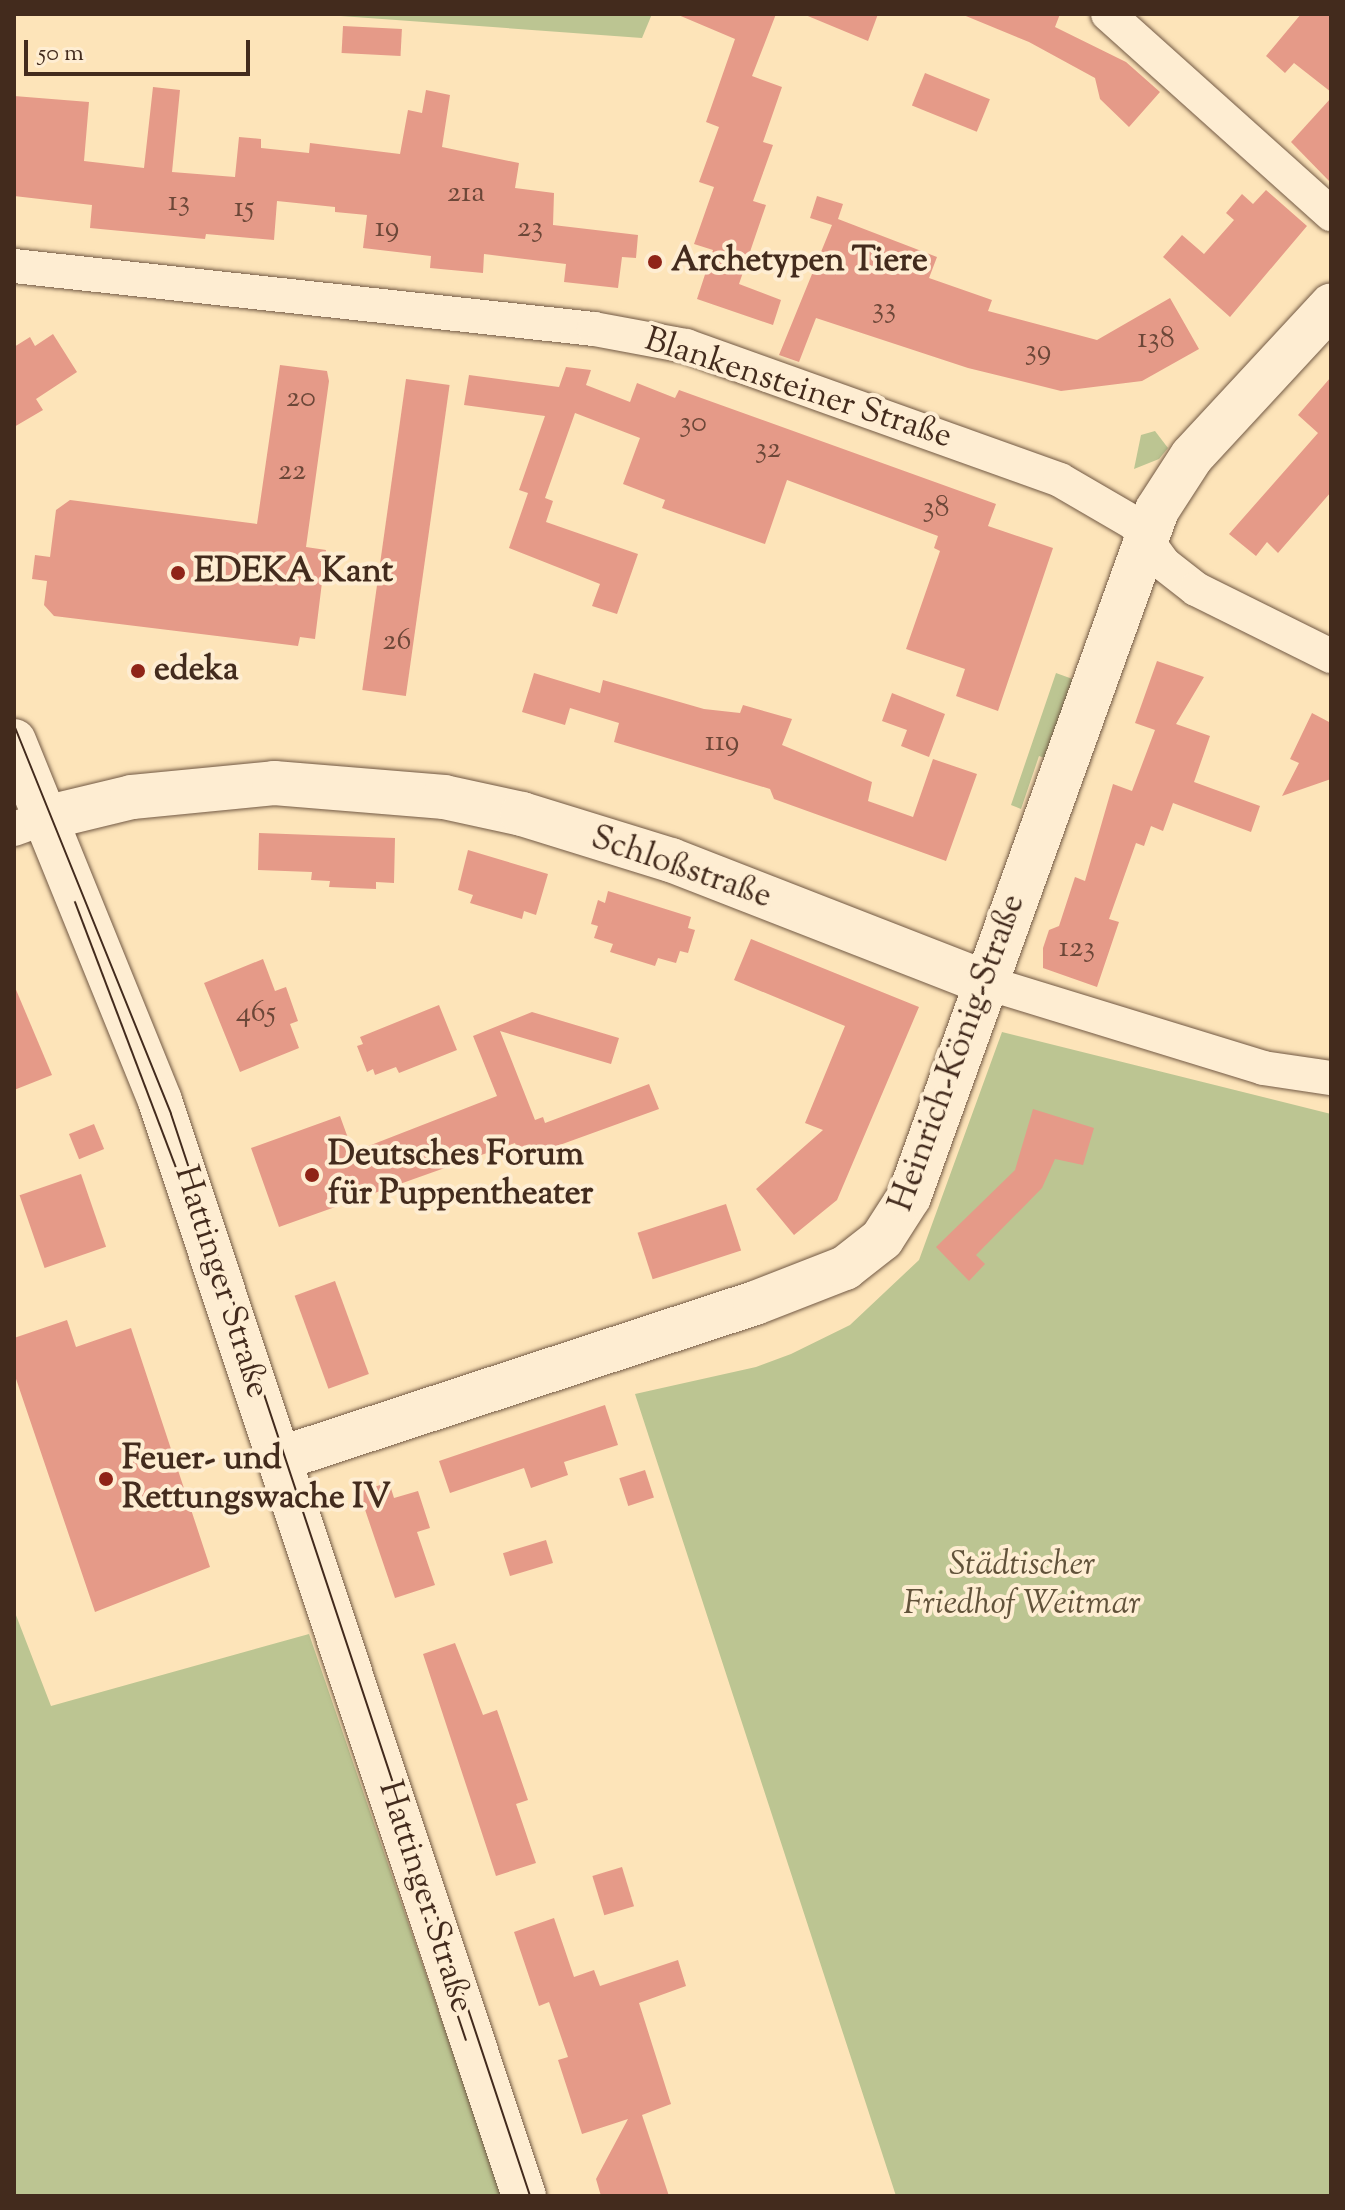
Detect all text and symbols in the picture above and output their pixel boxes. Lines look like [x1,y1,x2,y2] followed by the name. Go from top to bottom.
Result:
[28,24,254,74] scale bar
[38,37,84,71] text: 50 m
[447,176,485,212] house number: 21a
[168,185,190,221] house number: 13
[234,191,254,227] house number: 15
[375,211,399,247] house number: 19
[517,211,543,247] house number: 23
[671,242,928,282] place label: Archetypen Tiere
[646,253,664,271] marker: Archetypen Tiere
[872,292,896,328] house number: 33
[639,320,957,458] street label: Blankensteiner Straße
[1137,322,1175,358] house number: 138
[1025,334,1051,370] house number: 39
[286,381,316,417] house number: 20
[679,406,707,442] house number: 30
[755,432,781,468] house number: 32
[278,454,306,490] house number: 22
[922,491,950,527] house number: 38
[194,553,393,593] place label: EDEKA Kant
[169,564,187,582] marker: EDEKA Kant
[383,624,411,660] house number: 26
[154,651,239,691] place label: edeka
[129,662,147,680] marker: edeka
[705,725,739,761] house number: 119
[585,818,777,918] street label: Schloßstraße
[882,889,1034,1217] street label: Heinrich-König-Straße
[1059,931,1095,967] house number: 123
[236,996,276,1032] house number: 465
[328,1135,593,1214] place label: Deutsches Forum für Puppentheater
[164,1161,278,1403] street label: Hattinger Straße
[303,1166,321,1184] marker: Deutsches Forum für Puppentheater
[122,1439,391,1518] place label: Feuer- und Rettungswache IV
[97,1470,115,1488] marker: Feuer- und Rettungswache IV
[903,1545,1141,1624] park label: Städtischer Friedhof Weitmar
[368,1776,482,2018] street label: Hattinger Straße

